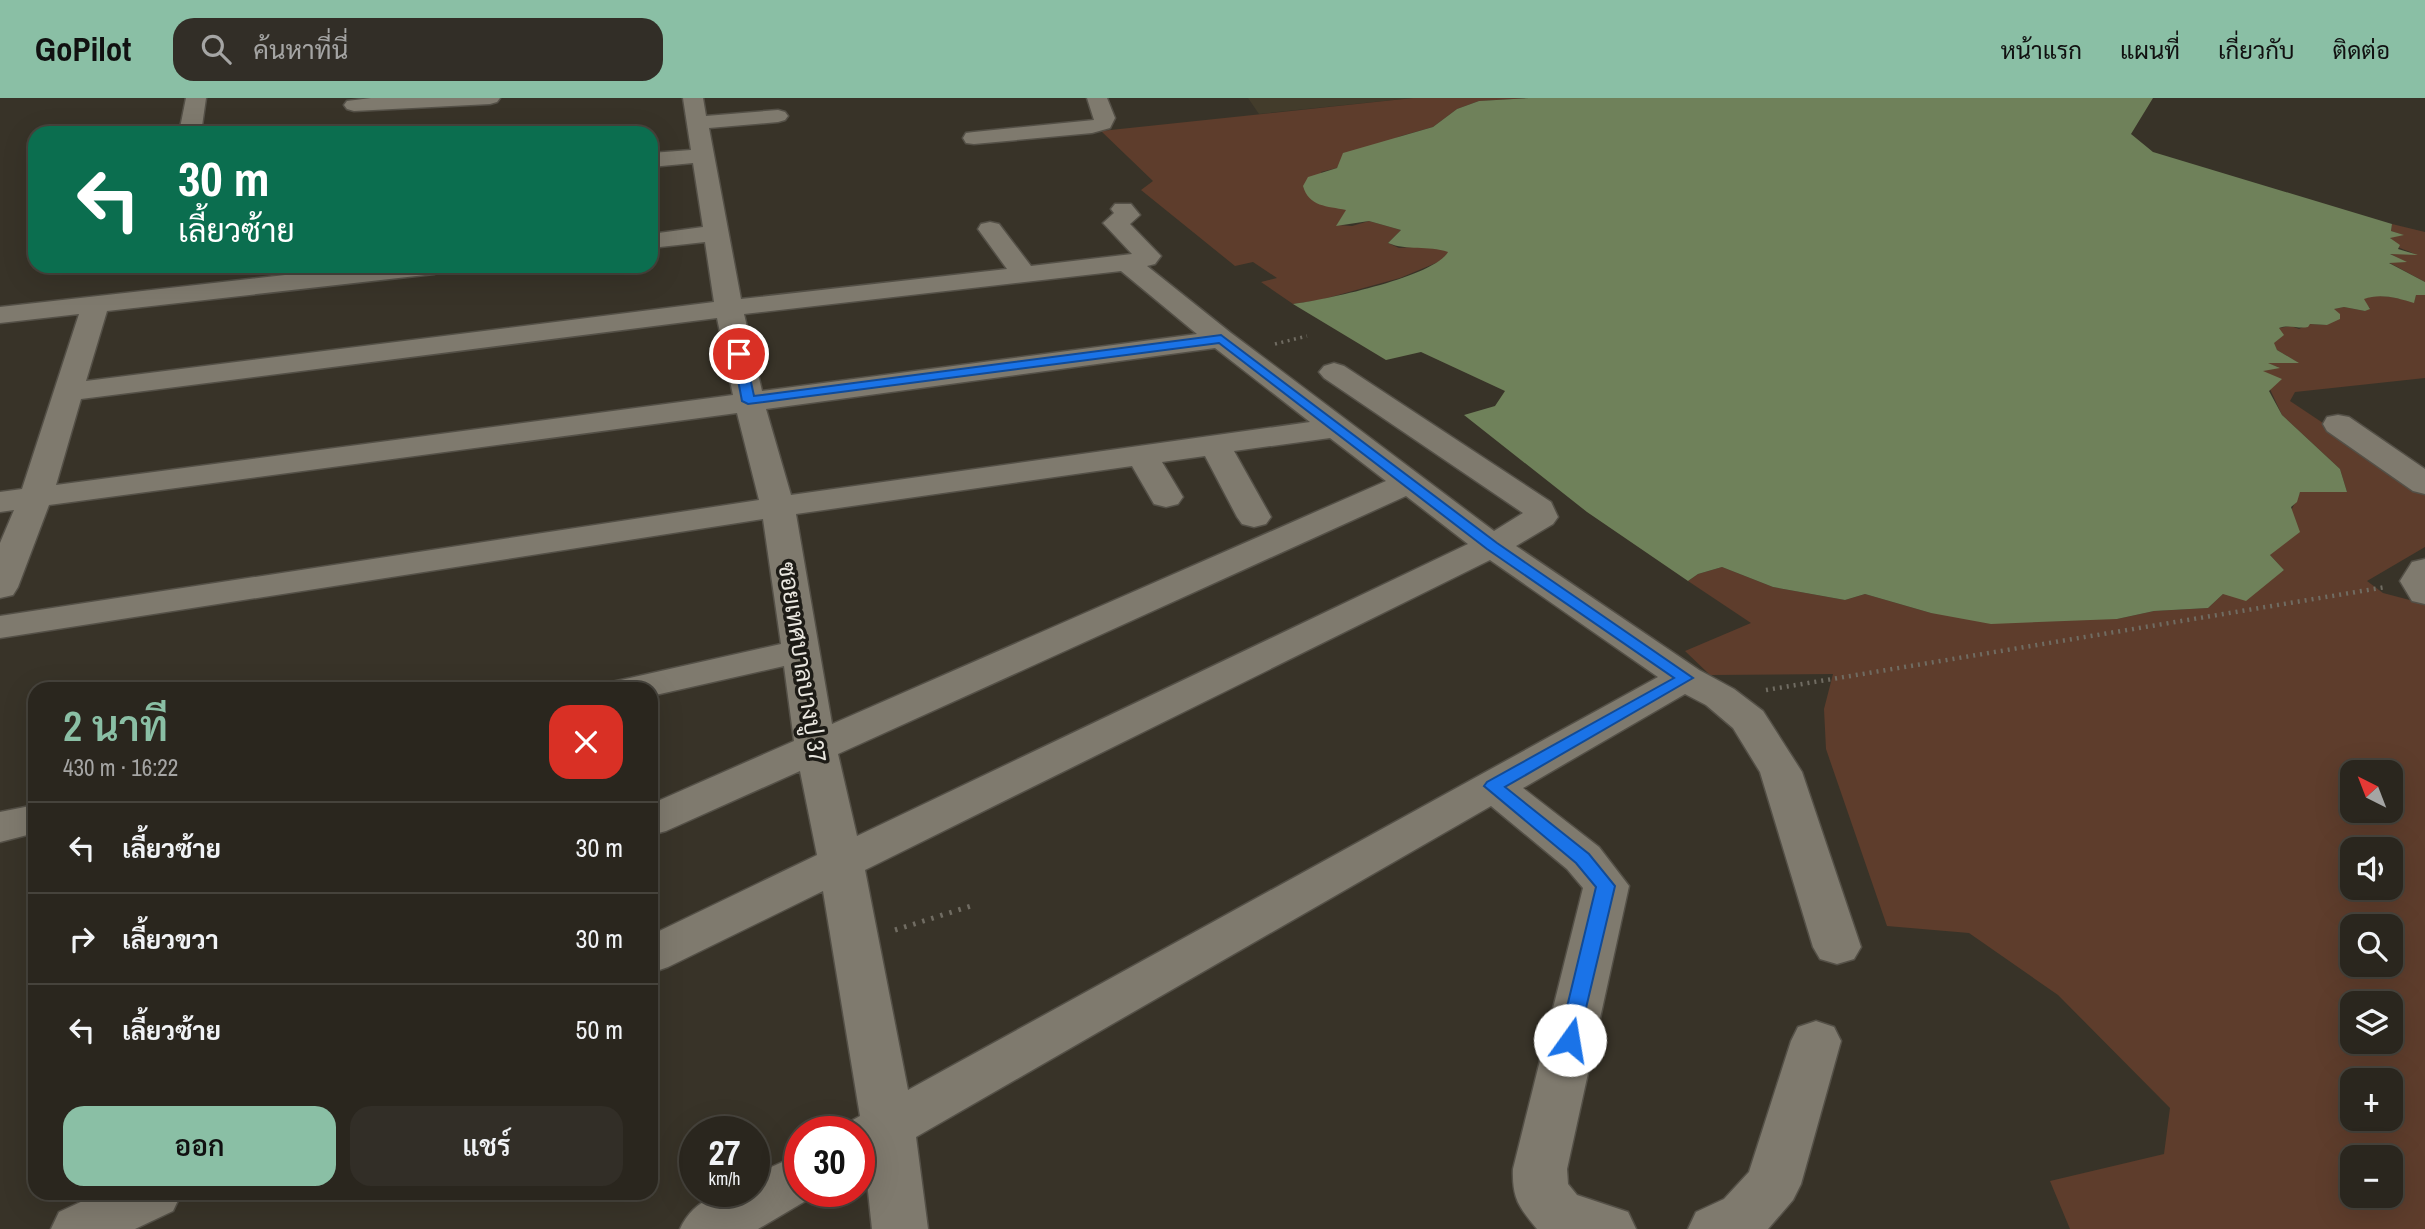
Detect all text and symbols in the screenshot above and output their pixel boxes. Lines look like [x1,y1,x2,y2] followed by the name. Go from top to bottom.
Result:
[173,18,663,81] search box
[35,27,131,71] text: GoPilot
[197,30,235,68] icon: search
[253,32,348,67] text: ค้นหาที่นี่
[2001,34,2082,66] text: หน้าแรก
[2120,34,2180,66] text: แผนที่
[2218,34,2295,66] text: เกี่ยวกับ
[2333,34,2390,66] text: ติดต่อ
[178,145,270,211] text: 30 m
[63,154,154,245] icon: left
[178,209,295,252] text: เลี้ยวซ้าย
[709,324,769,384] pin
[720,335,758,373] icon: arrive
[769,560,835,765] street label: ซอยเทศบาลบางปู 37
[63,698,168,754] text: 2 นาที
[549,705,623,779] button: close
[63,752,178,783] text: 430 m · 16:22
[2340,760,2403,822] north arrow
[2340,760,2403,1208] map controls
[63,829,101,867] icon: left
[576,830,623,865] text: 30 m
[122,831,221,866] text: เลี้ยวซ้าย
[2340,837,2403,900] button: sound
[2340,914,2403,977] button: search
[63,920,101,958] icon: right
[576,921,623,956] text: 30 m
[122,922,219,957] text: เลี้ยวขวา
[2340,991,2403,1054] button: layers
[1533,1003,1607,1077] position arrow
[63,1011,101,1049] icon: left
[576,1012,623,1047] text: 50 m
[122,1013,221,1048] text: เลี้ยวซ้าย
[2340,1068,2403,1131] button: +
[63,1106,336,1186] button: ออก
[350,1106,623,1186] button: แชร์
[784,1116,875,1207] speed limit sign: 30
[709,1129,740,1176] text: 27
[2340,1145,2403,1208] button: −
[709,1166,741,1191] text: km/h

